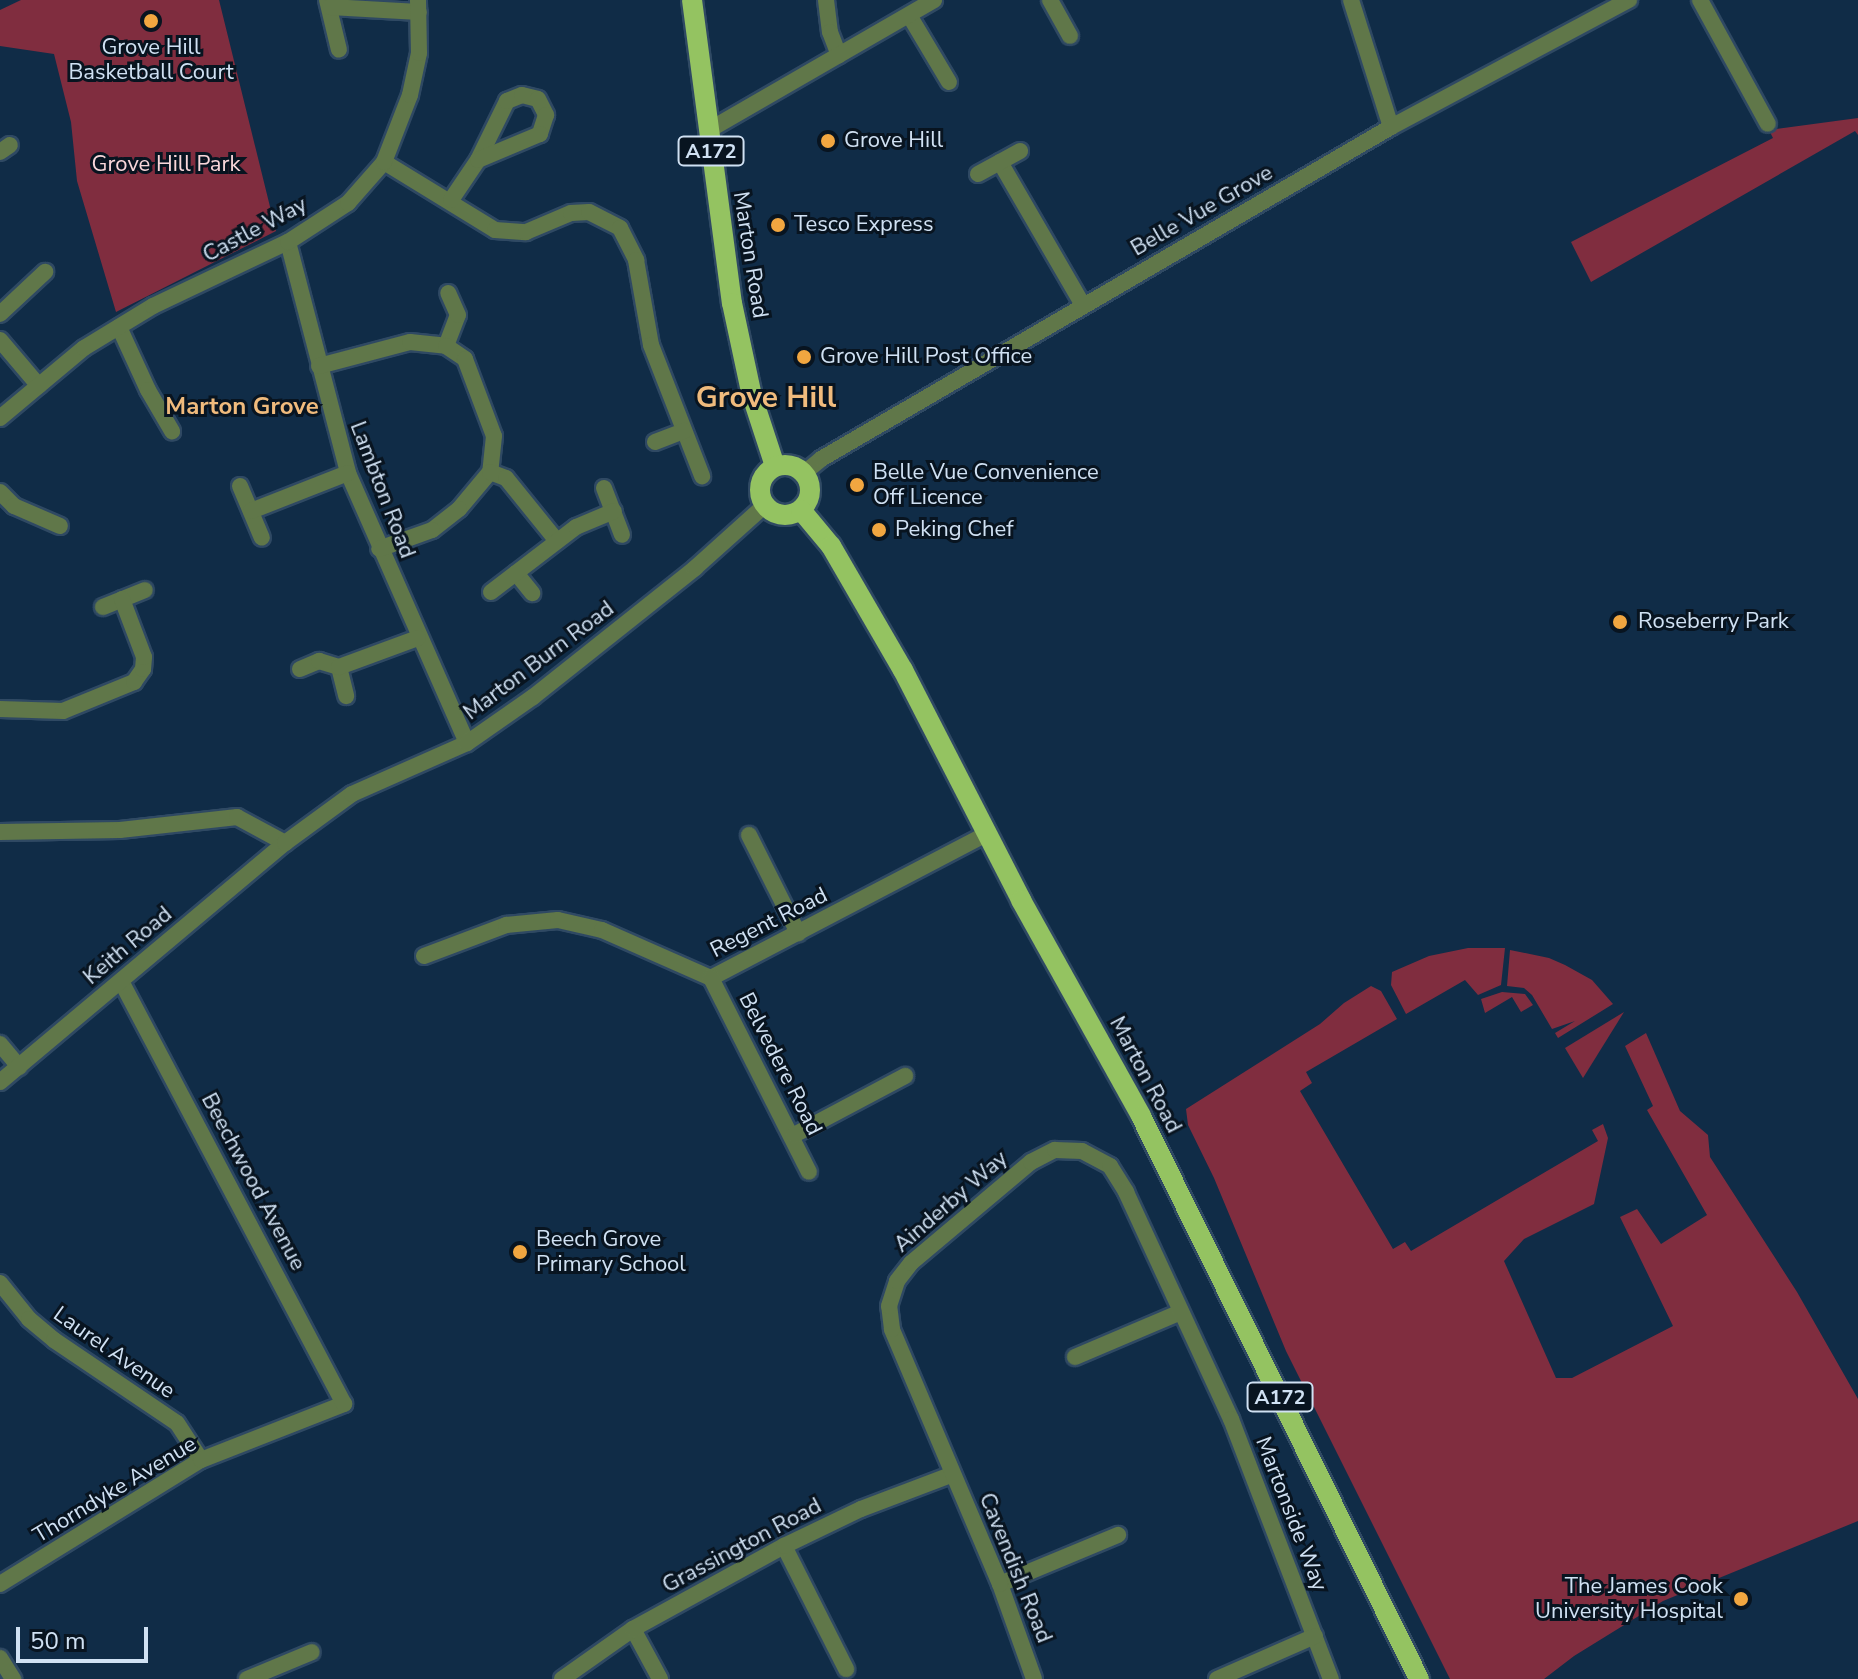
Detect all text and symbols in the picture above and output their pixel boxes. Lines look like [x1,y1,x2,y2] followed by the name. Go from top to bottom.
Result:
[142,12,160,30] marker: Grove Hill Basketball Court
[68,34,234,86] place label: Grove Hill Basketball Court
[844,128,943,154] place label: Grove Hill
[819,132,837,150] marker: Grove Hill
[677,135,745,167] road number: A172
[92,152,240,178] park label: Grove Hill Park
[1126,160,1278,262] street label: Belle Vue Grove
[727,190,773,320] street label: Marton Road
[199,192,311,268] street label: Castle Way
[794,212,934,238] place label: Tesco Express
[769,216,787,234] marker: Tesco Express
[820,344,1032,370] place label: Grove Hill Post Office
[795,348,813,366] marker: Grove Hill Post Office
[696,380,836,416] district label: Grove Hill
[165,393,319,421] district label: Marton Grove
[344,418,420,562] street label: Lambton Road
[873,459,1099,510] place label: Belle Vue Convenience Off Licence
[848,476,866,494] marker: Belle Vue Convenience Off Licence
[895,517,1014,543] place label: Peking Chef
[870,521,888,539] marker: Peking Chef
[459,596,619,726] street label: Marton Burn Road
[1638,609,1789,635] place label: Roseberry Park
[1609,611,1631,633] marker: Roseberry Park
[706,882,832,964] street label: Regent Road
[78,901,178,991] street label: Keith Road
[733,988,827,1140] street label: Belvedere Road
[1103,1012,1187,1138] street label: Marton Road
[195,1089,311,1275] street label: Beechwood Avenue
[889,1146,1013,1258] street label: Ainderby Way
[536,1226,686,1278] place label: Beech Grove Primary School
[511,1243,529,1261] marker: Beech Grove Primary School
[48,1301,180,1405] street label: Laurel Avenue
[1246,1381,1314,1413] road number: A172
[29,1431,201,1549] street label: Thorndyke Avenue
[1249,1433,1333,1595] street label: Martonside Way
[973,1489,1057,1647] street label: Cavendish Road
[658,1493,826,1599] street label: Grassington Road
[1535,1573,1723,1624] place label: The James Cook University Hospital
[1730,1588,1752,1610] marker: The James Cook University Hospital
[20,1611,152,1661] scale bar
[30,1625,86,1657] text: 50 m

